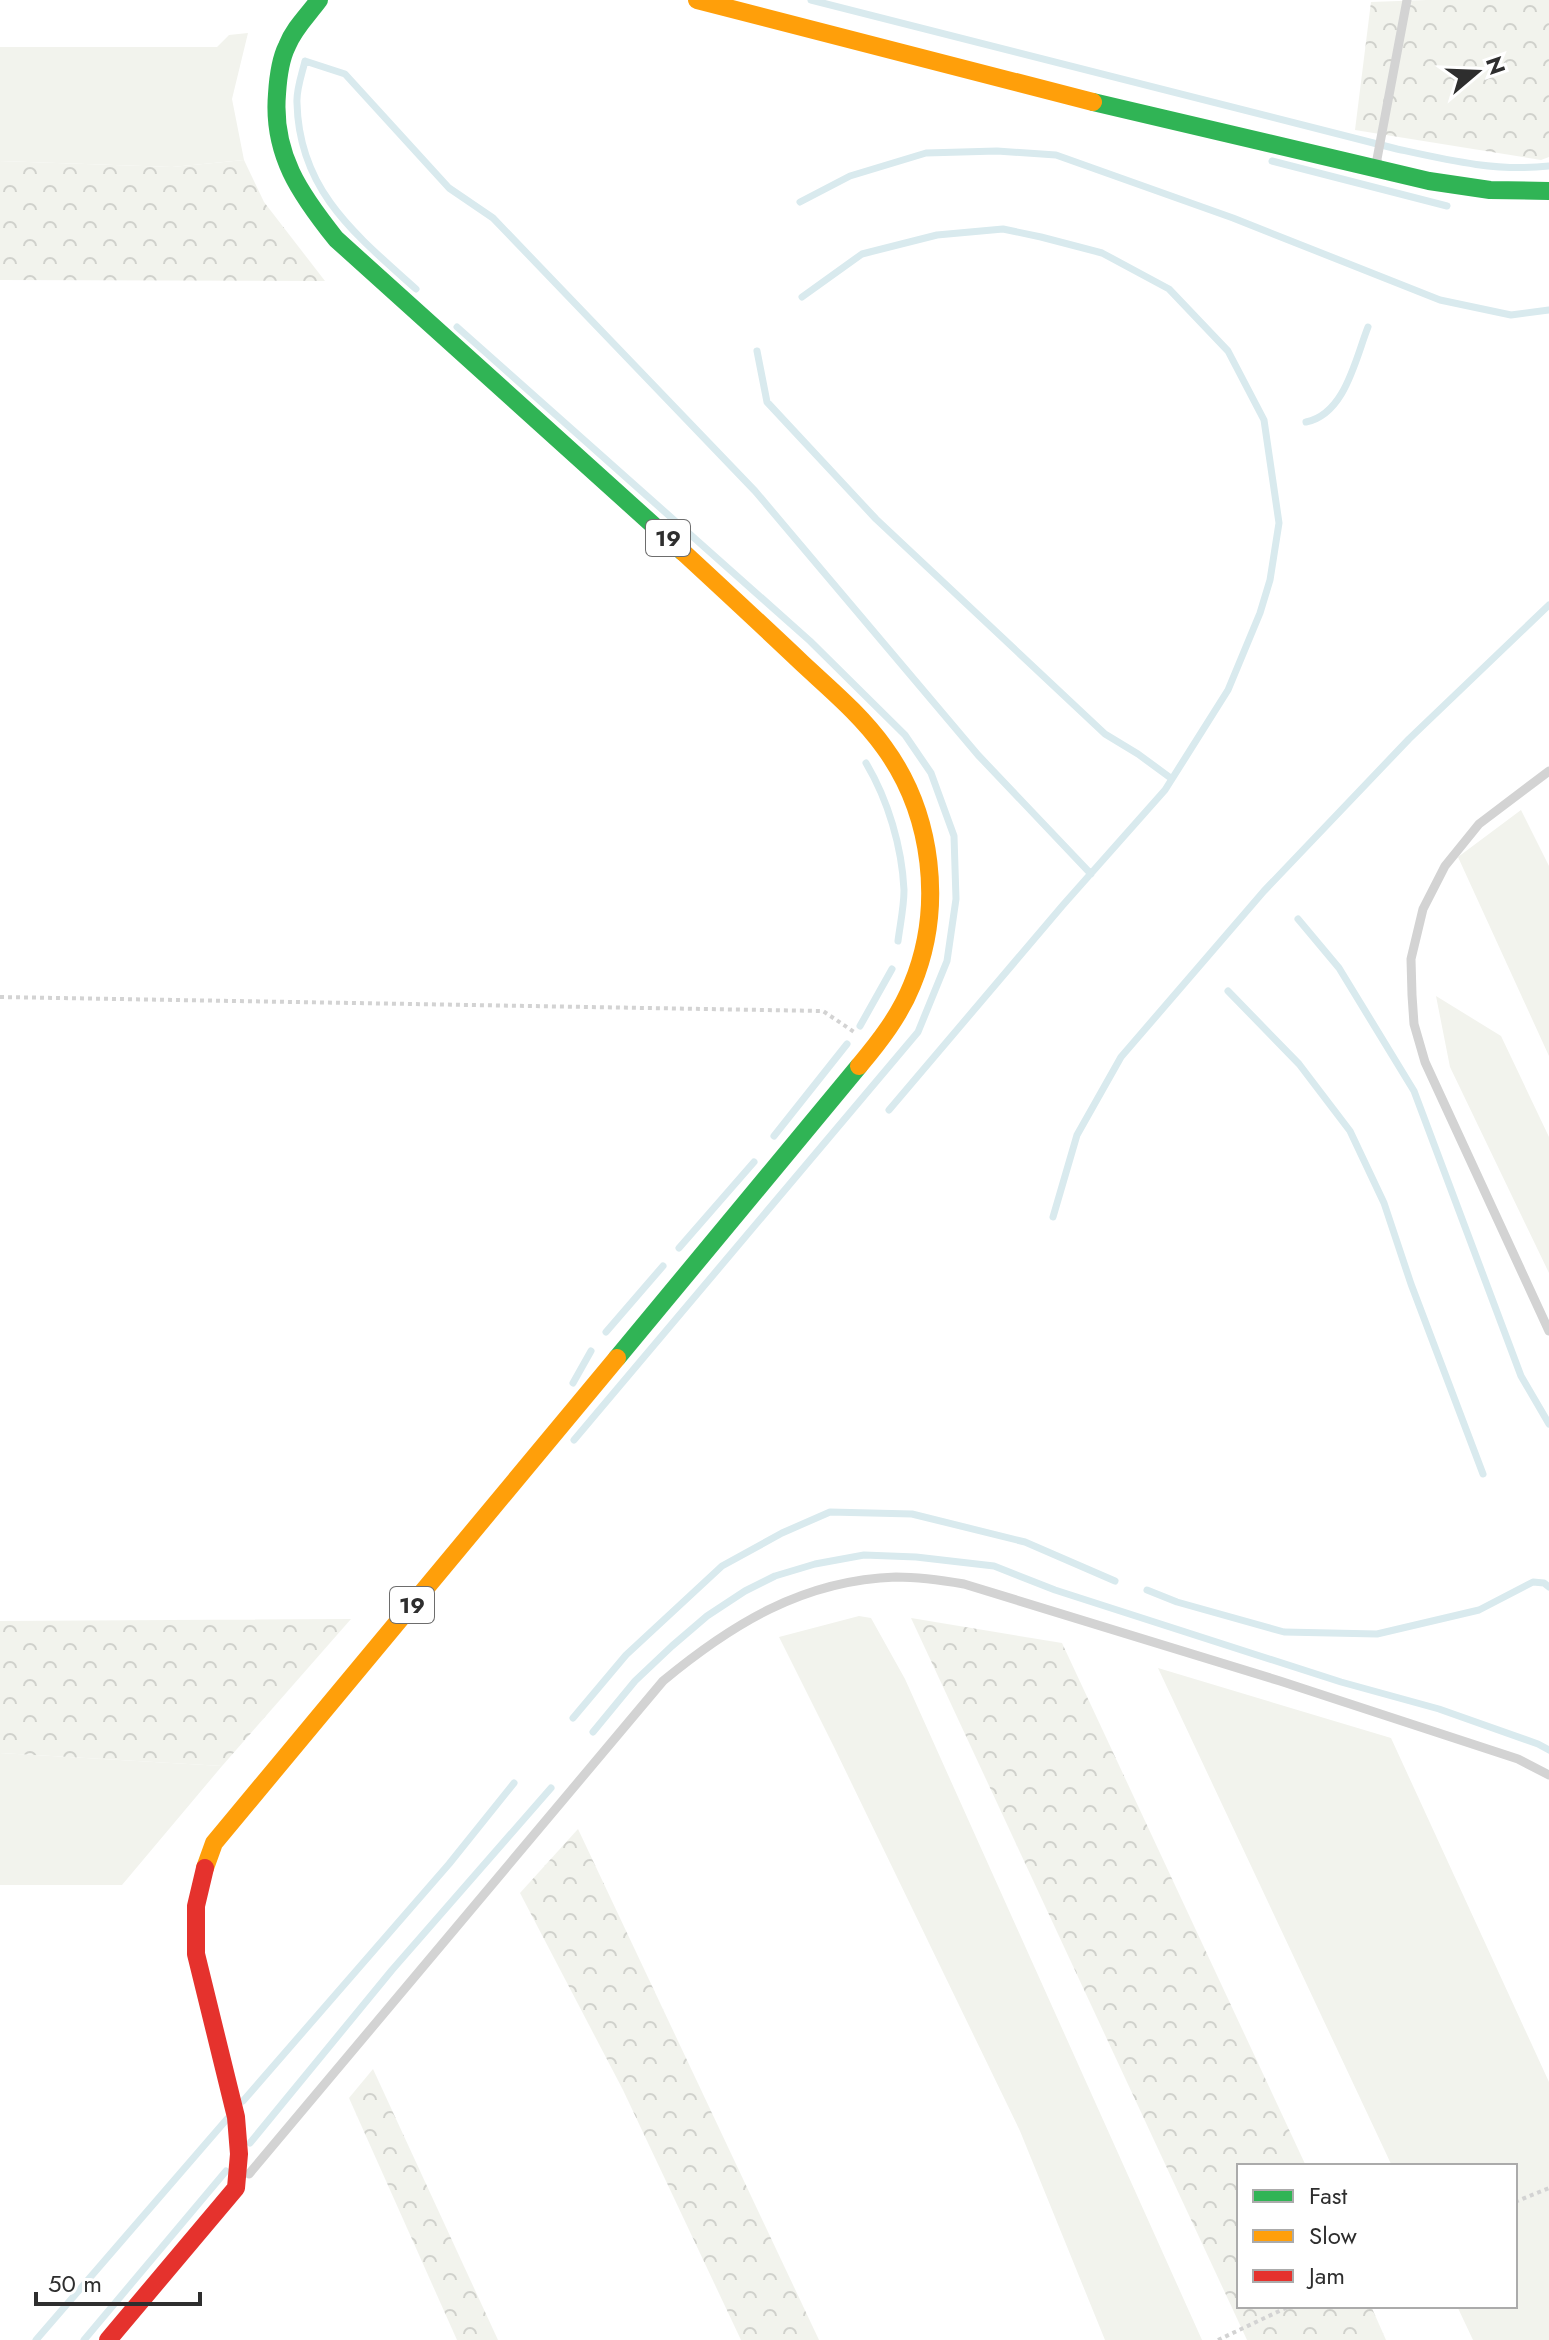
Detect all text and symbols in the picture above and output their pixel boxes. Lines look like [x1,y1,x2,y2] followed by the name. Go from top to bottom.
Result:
[1437,32,1517,112] north arrow
[1478,52,1514,79] text: N
[646,520,690,556] road number: 19
[390,1587,434,1623] road number: 19
[1237,2164,1517,2308] legend
[1309,2178,1347,2213] text: Fast
[1309,2218,1357,2253] text: Slow
[36,2256,200,2306] scale bar
[1306,2258,1345,2293] text: Jam
[48,2266,102,2301] text: 50 m

